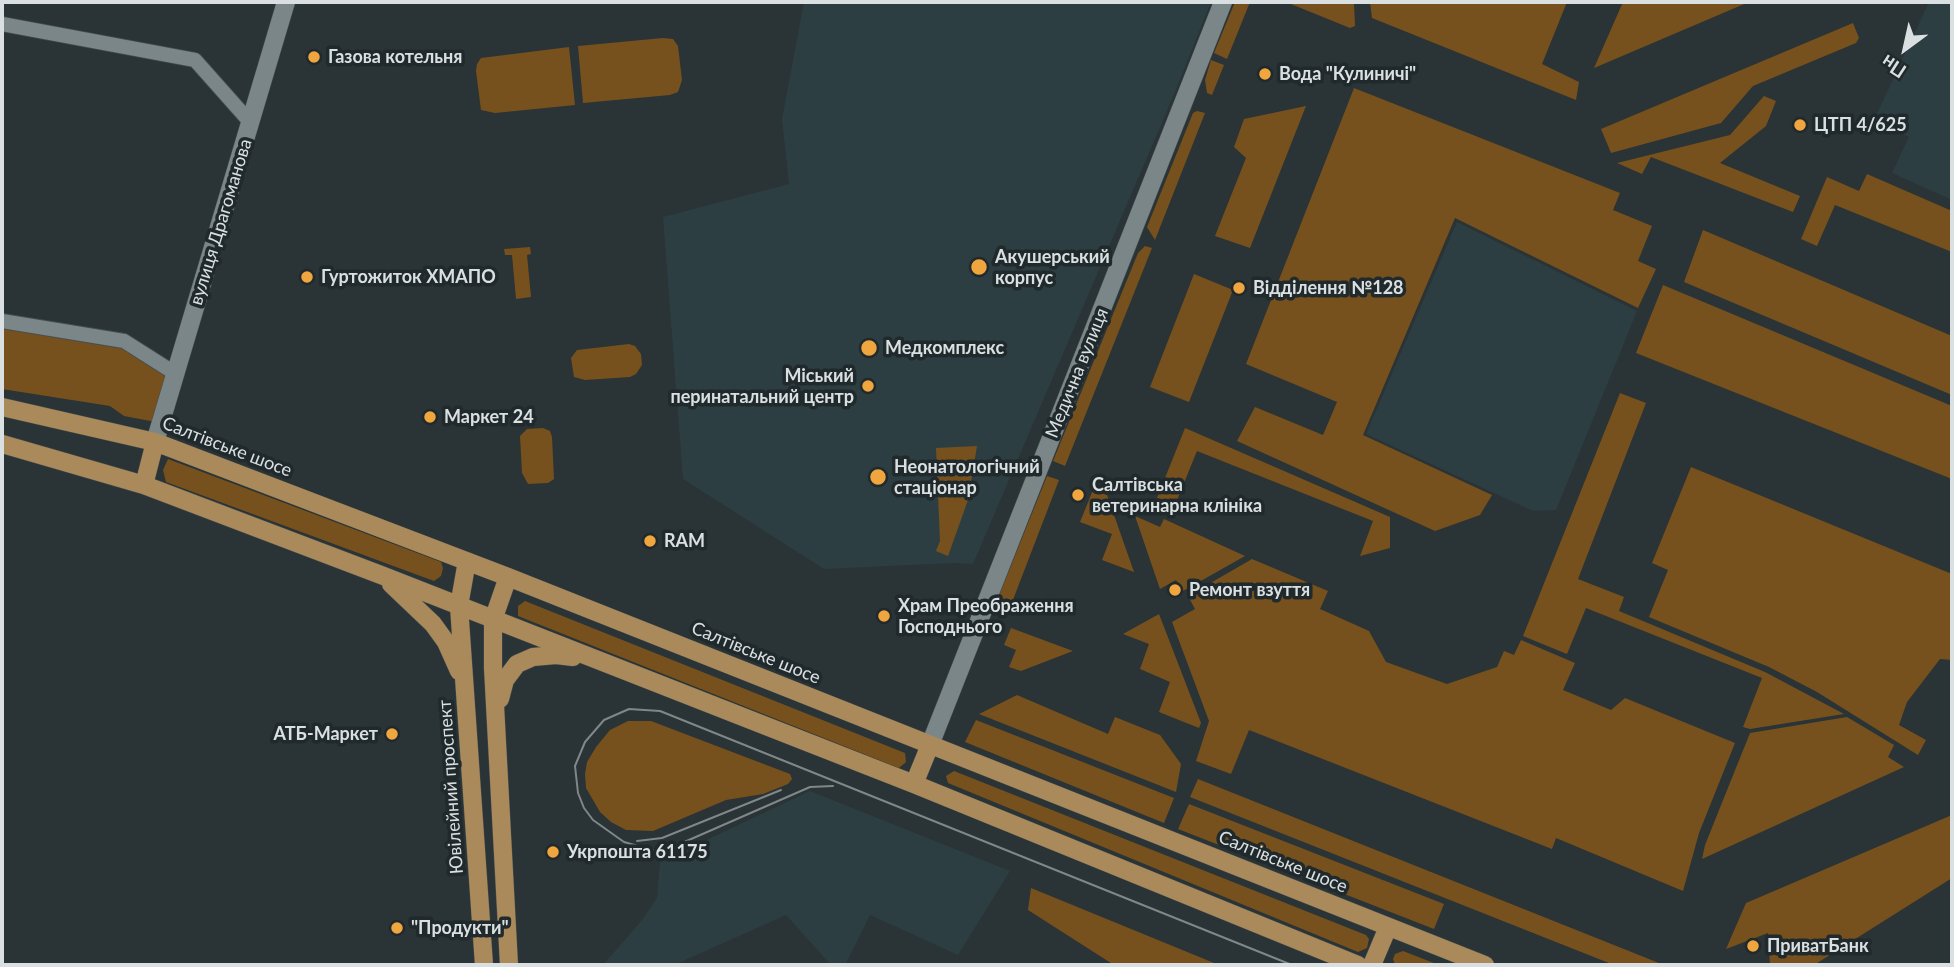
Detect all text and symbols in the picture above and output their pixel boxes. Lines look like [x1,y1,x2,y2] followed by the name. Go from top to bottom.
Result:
[1870,14,1940,84] north arrow
[328,46,462,68] place label: Газова котельня
[306,49,322,65] marker: Газова котельня
[1877,51,1910,83] text: Пн
[1279,63,1416,85] place label: Вода "Кулиничі"
[1257,66,1273,82] marker: Вода "Кулиничі"
[1814,114,1907,136] place label: ЦТП 4/625
[1792,117,1808,133] marker: ЦТП 4/625
[185,136,257,308] street label: вулиця Драгоманова
[995,246,1110,288] place label: Акушерський корпус
[969,257,989,277] marker: Акушерський корпус
[321,266,496,288] place label: Гуртожиток ХМАПО
[299,269,315,285] marker: Гуртожиток ХМАПО
[1253,277,1404,299] place label: Відділення №128
[1231,280,1247,296] marker: Відділення №128
[1041,305,1113,441] street label: Медична вулиця
[885,337,1004,359] place label: Медкомплекс
[859,338,879,358] marker: Медкомплекс
[670,365,854,408] place label: Міський перинатальний центр
[860,378,876,394] marker: Міський перинатальний центр
[444,406,534,428] place label: Маркет 24
[422,409,438,425] marker: Маркет 24
[159,412,295,482] street label: Салтівське шосе
[894,456,1040,498] place label: Неонатологічний стаціонар
[868,467,888,487] marker: Неонатологічний стаціонар
[1092,474,1262,516] place label: Салтівська ветеринарна клініка
[1070,487,1086,503] marker: Салтівська ветеринарна клініка
[664,530,705,552] place label: RAM
[642,533,658,549] marker: RAM
[1189,579,1310,601] place label: Ремонт взуття
[1167,582,1183,598] marker: Ремонт взуття
[898,595,1074,638] place label: Храм Преображення Господнього
[876,608,892,624] marker: Храм Преображення Господнього
[688,617,824,689] street label: Салтівське шосе
[434,699,468,875] street label: Ювілейний проспект
[274,723,378,745] place label: АТБ-Маркет
[384,726,400,742] marker: АТБ-Маркет
[1215,826,1351,898] street label: Салтівське шосе
[567,841,708,863] place label: Укрпошта 61175
[545,844,561,860] marker: Укрпошта 61175
[411,917,509,939] place label: "Продукти"
[389,920,405,936] marker: "Продукти"
[1767,935,1869,957] place label: ПриватБанк
[1745,938,1761,954] marker: ПриватБанк

